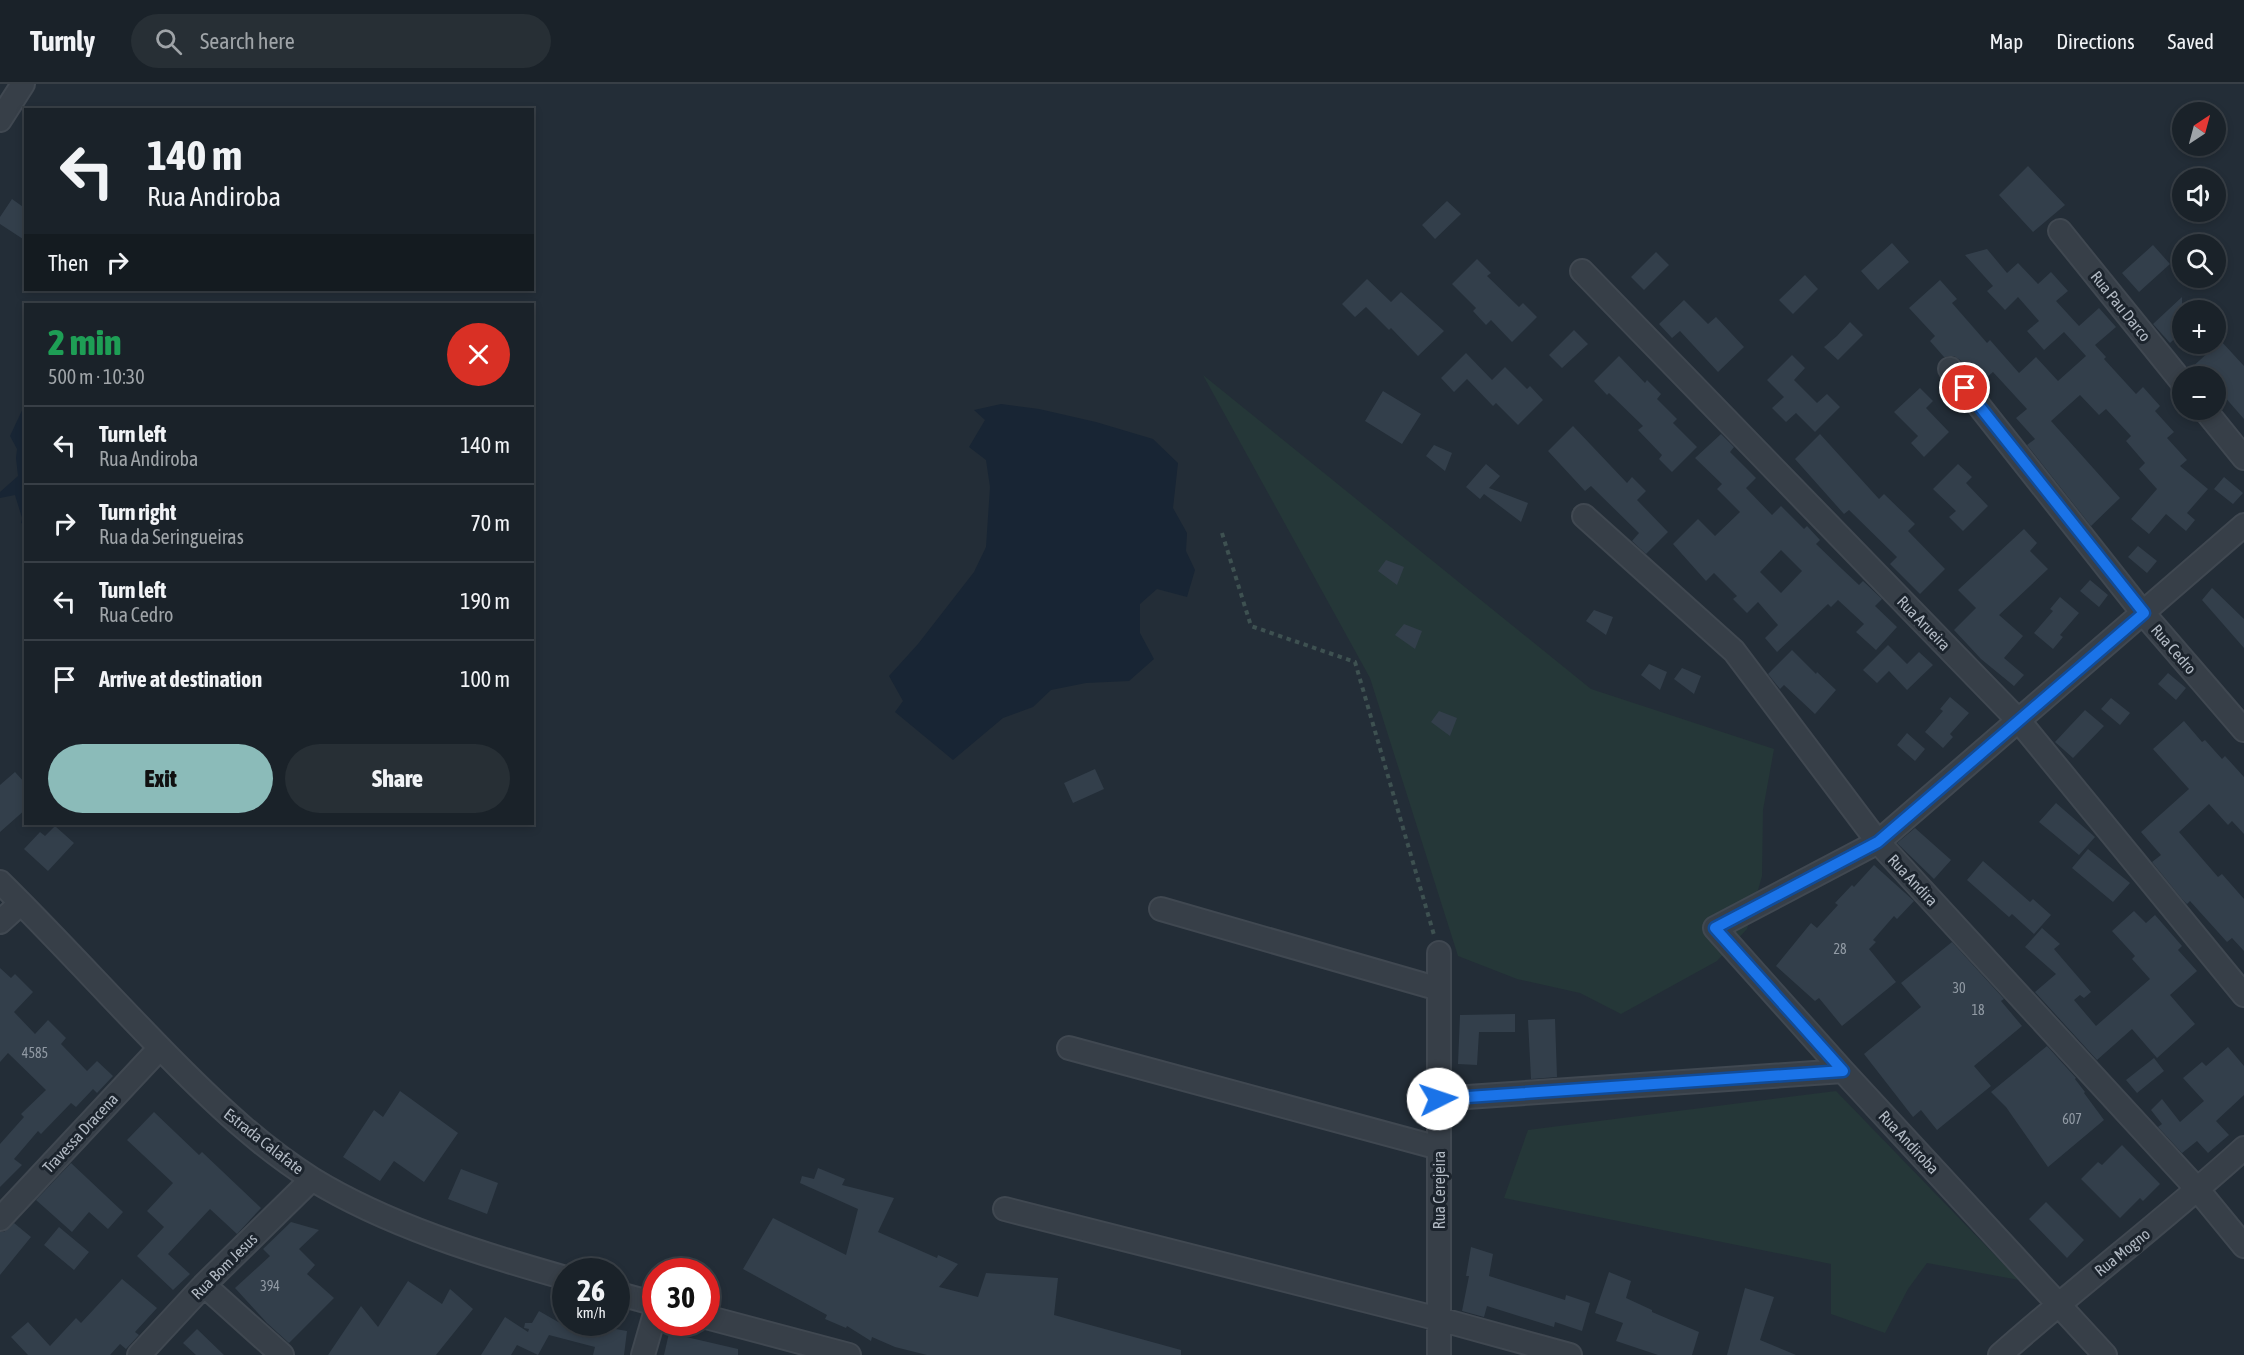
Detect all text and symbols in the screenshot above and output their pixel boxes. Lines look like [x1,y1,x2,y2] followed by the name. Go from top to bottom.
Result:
[131,14,551,68] search box
[30,25,95,57] text: Turnly
[152,25,185,58] icon: search
[200,28,295,54] text: Search here
[1989,29,2023,53] text: Map
[2056,29,2135,53] text: Directions
[2168,29,2214,53] text: Saved
[2172,102,2226,156] north arrow
[2172,102,2226,420] map controls
[147,131,242,179] text: 140 m
[48,132,126,210] icon: left
[2172,168,2226,222] button: sound
[147,181,281,212] text: Rua Andiroba
[2172,234,2226,288] button: search
[101,246,134,279] icon: right
[48,250,89,276] text: Then
[2087,267,2155,345] street label: Rua Pau Darco
[2172,300,2226,354] button: +
[48,321,122,363] text: 2 min
[447,323,510,386] button: close
[1939,362,1990,413] pin
[48,365,145,388] text: 500 m · 10:30
[2172,366,2226,420] button: −
[1948,371,1981,404] icon: arrive
[99,421,166,447] text: Turn left
[48,429,81,462] icon: left
[460,432,510,458] text: 140 m
[99,447,198,470] text: Rua Andiroba
[99,499,176,525] text: Turn right
[48,507,81,540] icon: right
[470,510,510,536] text: 70 m
[99,525,244,548] text: Rua da Seringueiras
[99,577,166,603] text: Turn left
[48,585,81,618] icon: left
[460,588,510,614] text: 190 m
[1894,592,1954,654] street label: Rua Arueira
[99,603,173,626] text: Rua Cedro
[2148,621,2200,677] street label: Rua Cedro
[48,663,81,696] icon: arrive
[99,666,262,692] text: Arrive at destination
[460,666,510,692] text: 100 m
[48,744,273,813] button: Exit
[285,744,510,813] button: Share
[1885,850,1941,910] street label: Rua Andira
[1833,941,1847,957] house number: 28
[1952,980,1966,996] house number: 30
[1971,1002,1985,1018] house number: 18
[22,1045,48,1061] house number: 4585
[1406,1067,1470,1131] position arrow
[39,1090,121,1176] street label: Travessa Dracena
[221,1104,307,1178] street label: Estrada Calafate
[1875,1107,1943,1177] street label: Rua Andiroba
[2062,1111,2082,1127] house number: 607
[1430,1151,1449,1229] street label: Rua Cerejeira
[2091,1224,2154,1280] street label: Rua Mogno
[187,1229,261,1303] street label: Rua Bom Jesus
[642,1258,720,1336] speed limit sign: 30
[577,1273,605,1307] text: 26
[260,1278,280,1294] house number: 394
[576,1304,606,1321] text: km/h

